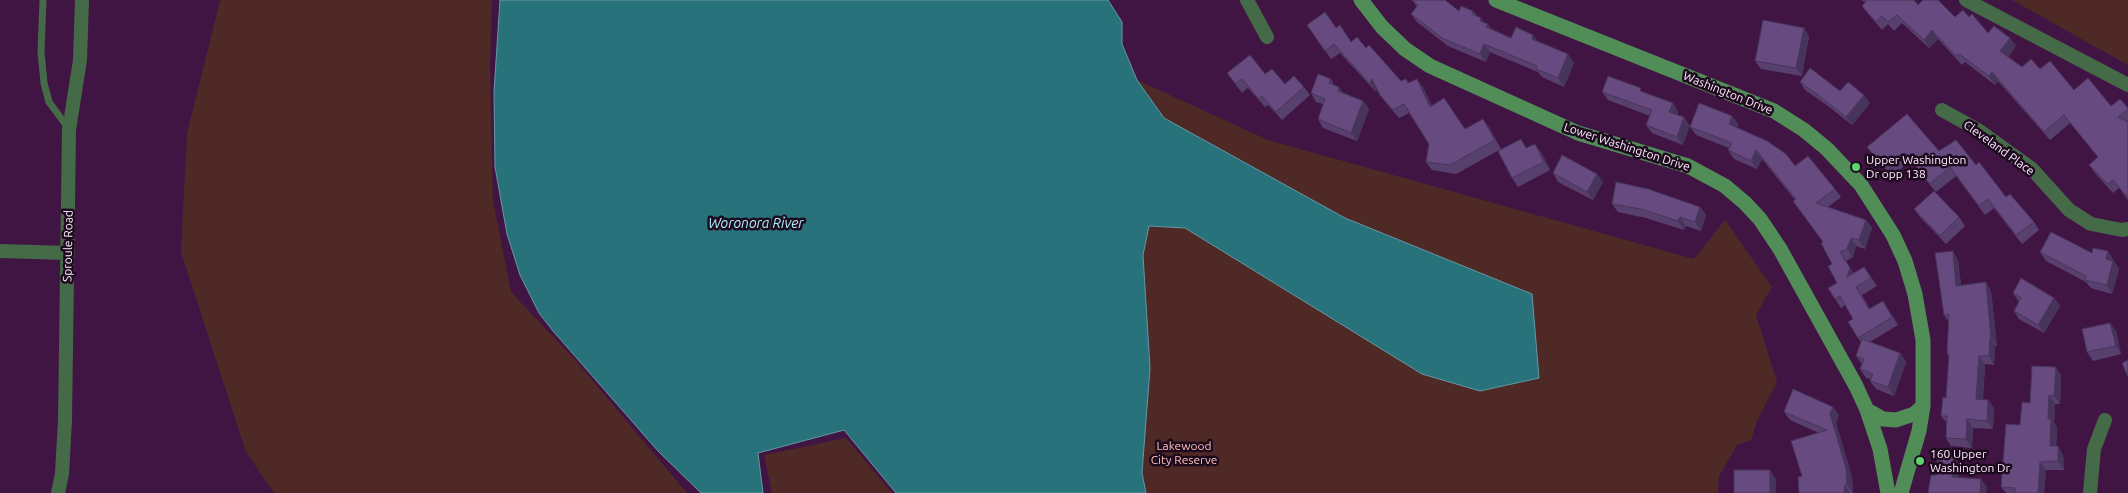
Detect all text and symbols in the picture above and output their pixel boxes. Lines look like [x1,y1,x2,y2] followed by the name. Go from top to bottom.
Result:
[1681,68,1775,118] street label: Washington Drive
[1961,117,2037,179] street label: Cleveland Place
[1562,120,1692,174] street label: Lower Washington Drive
[1866,153,1966,181] place label: Upper Washington Dr opp 138
[1850,161,1862,173] marker: Upper Washington Dr opp 138
[60,210,76,282] street label: Sproule Road
[708,215,804,231] water label: Woronora River
[1151,439,1217,467] park label: Lakewood City Reserve
[1930,447,2010,475] place label: 160 Upper Washington Dr
[1914,455,1926,467] marker: 160 Upper Washington Dr

